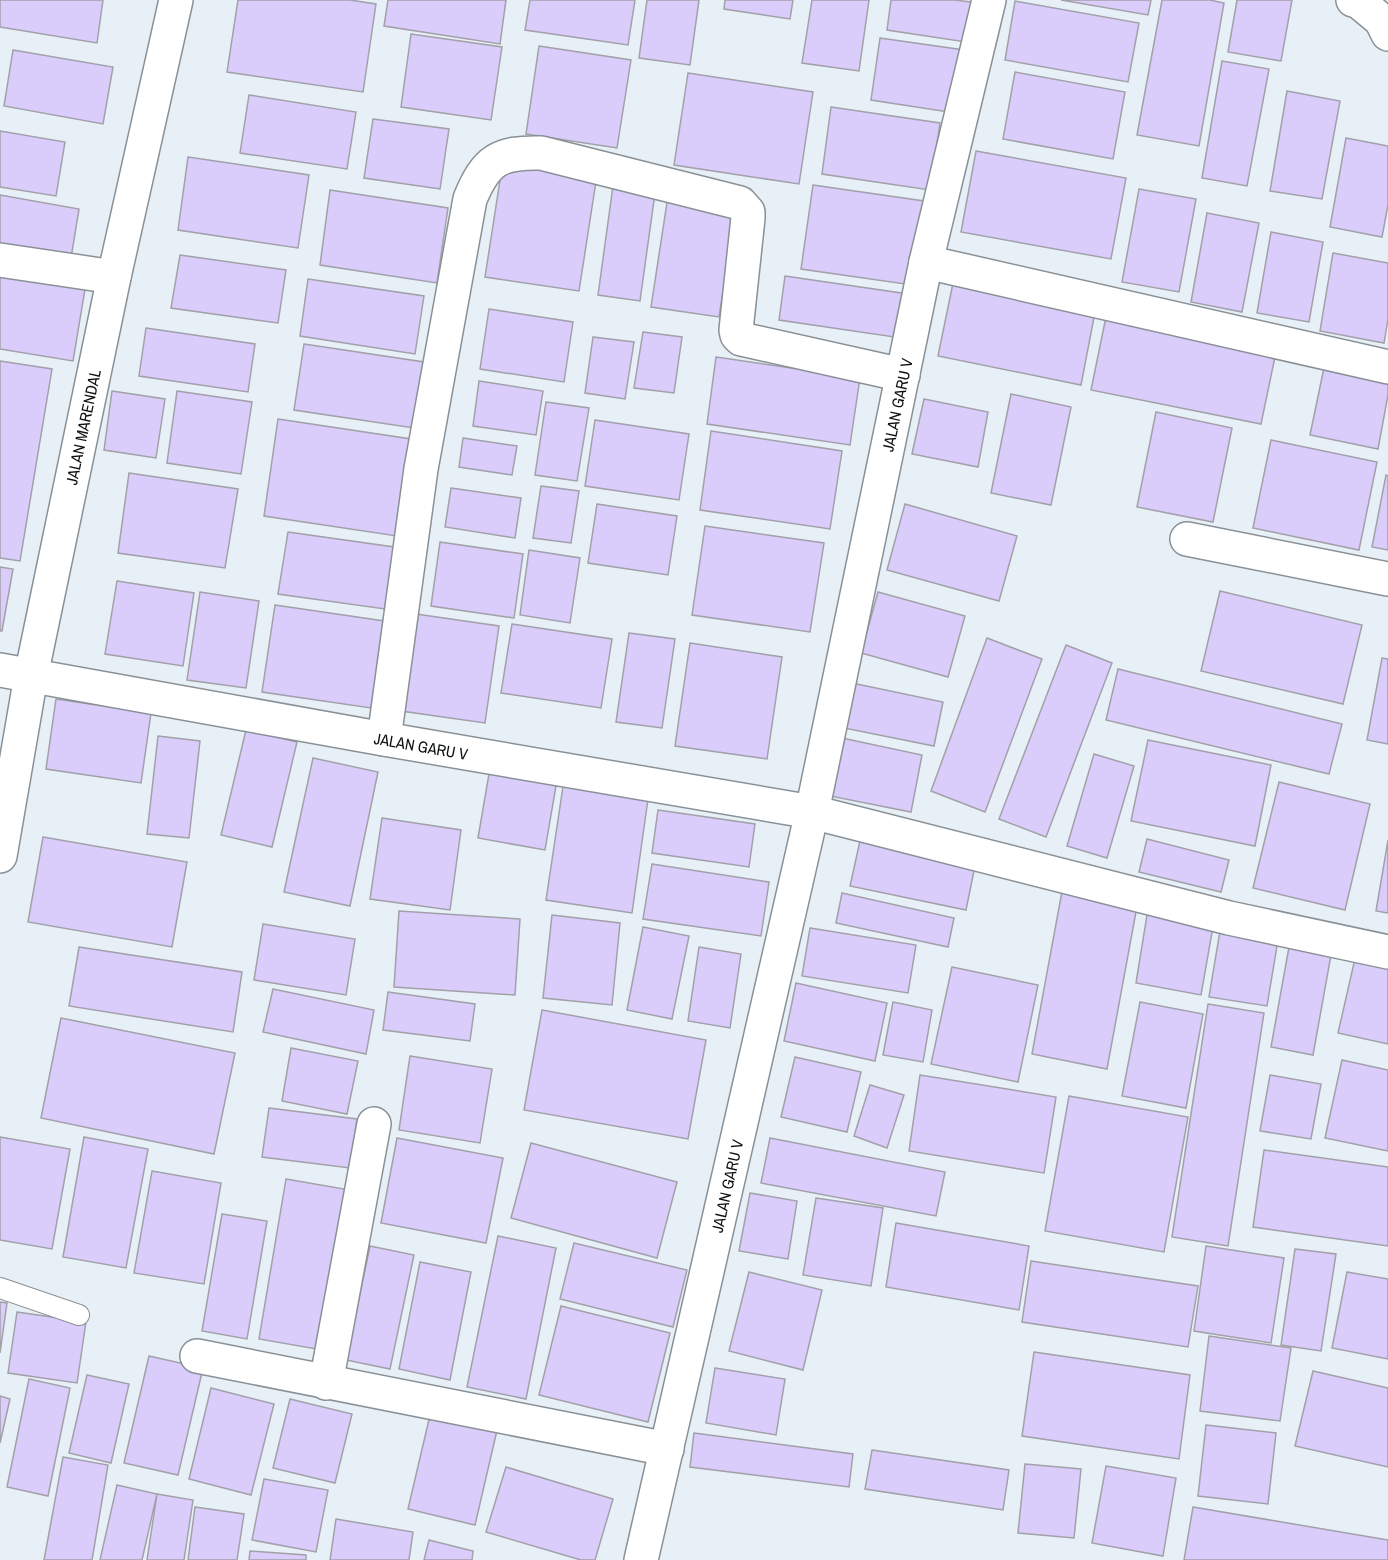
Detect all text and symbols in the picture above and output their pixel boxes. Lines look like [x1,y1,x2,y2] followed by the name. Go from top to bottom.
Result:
[876,356,918,454] street label: JALAN GARU V
[60,367,106,487] street label: JALAN MARENDAL
[372,727,470,765] street label: JALAN GARU V
[706,1137,748,1235] street label: JALAN GARU V

